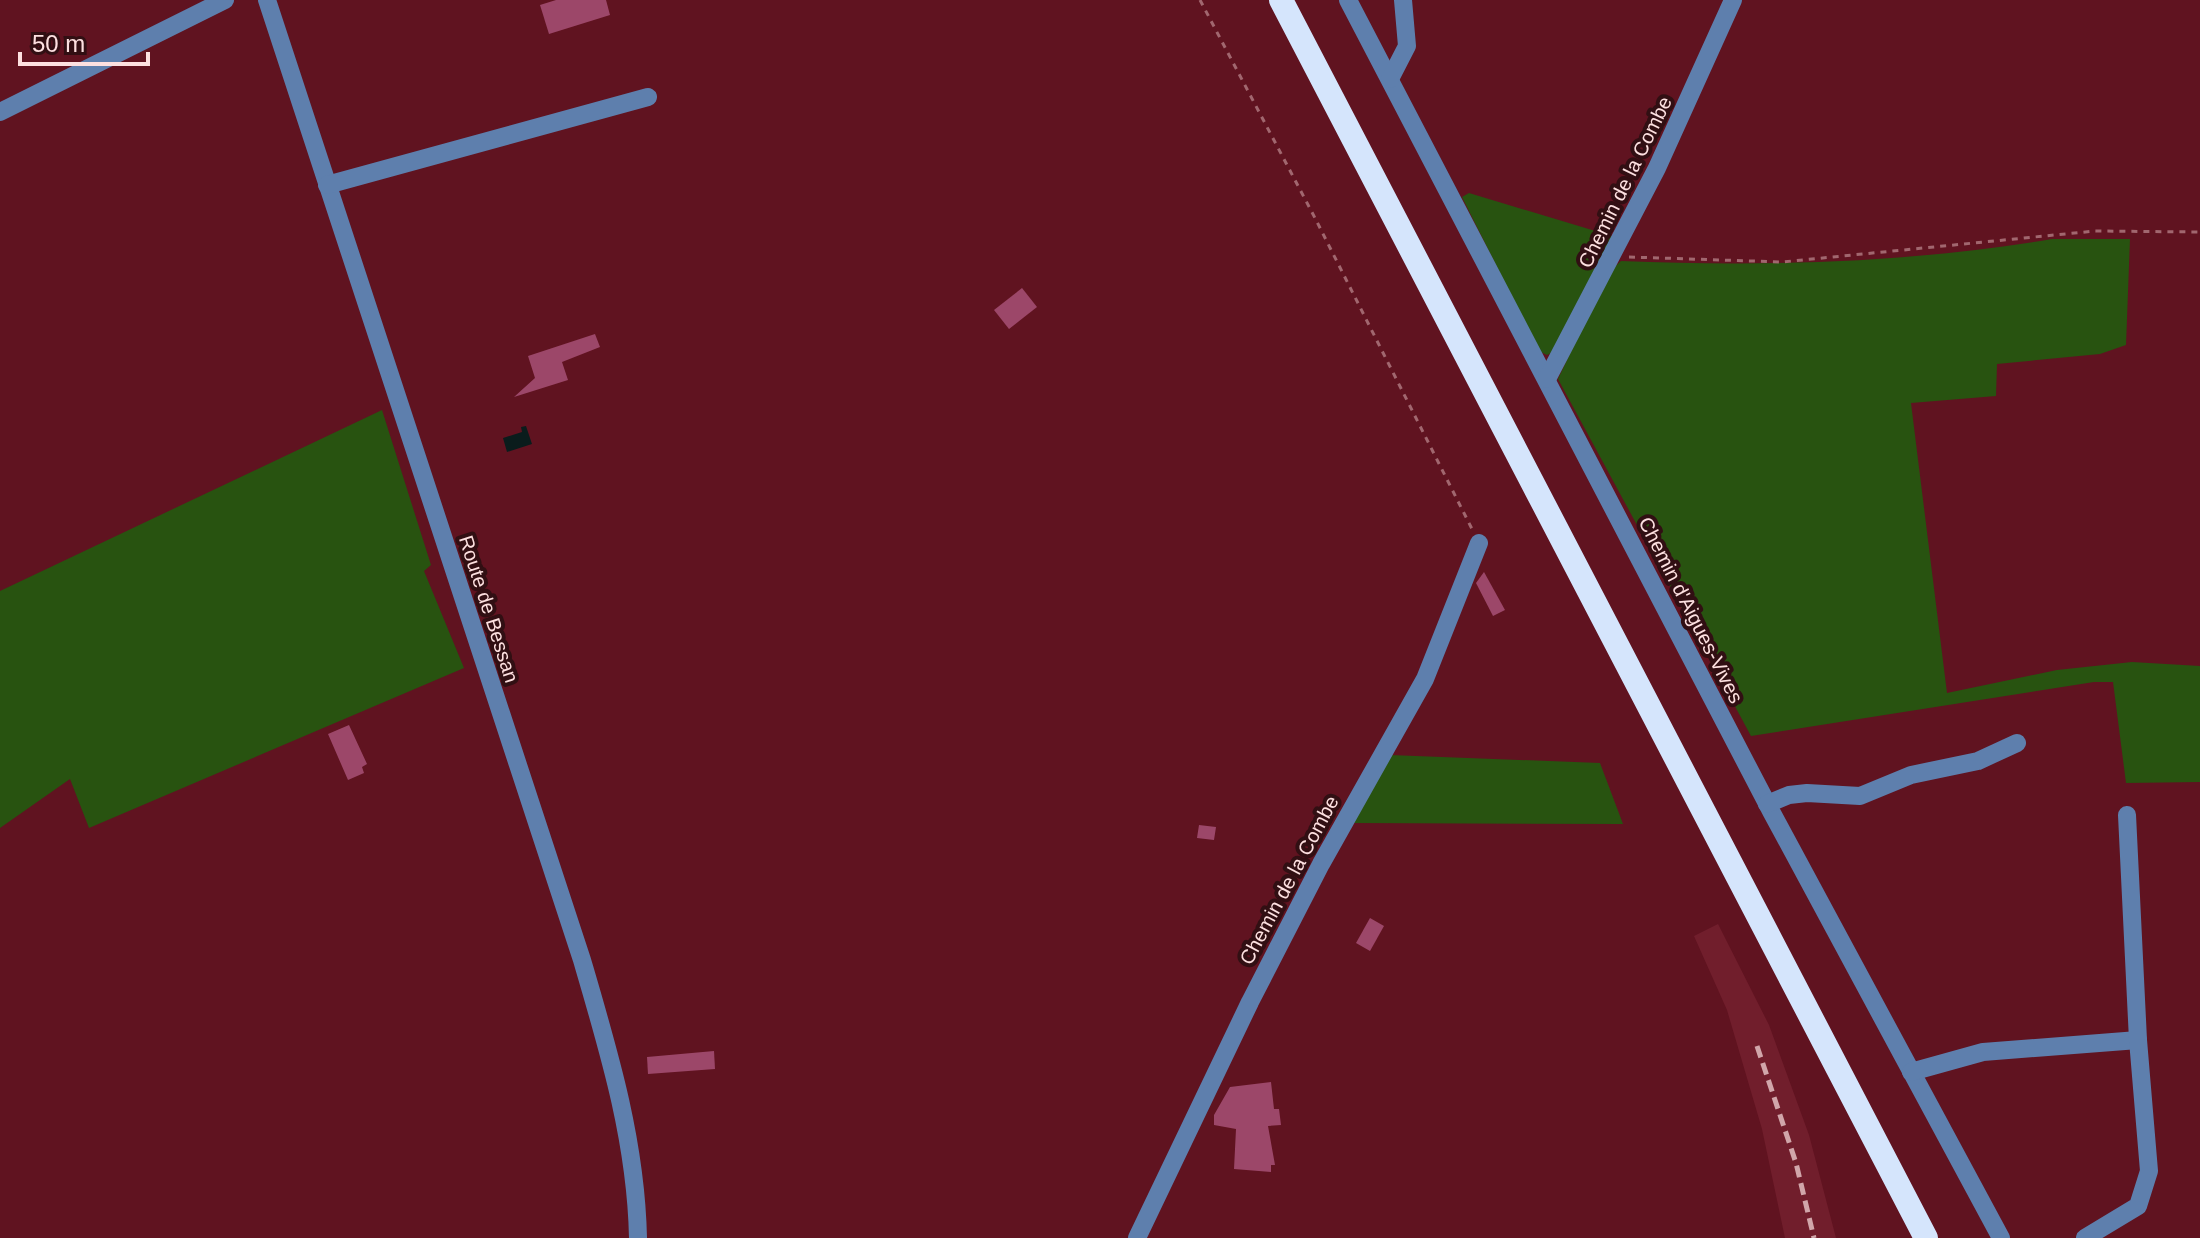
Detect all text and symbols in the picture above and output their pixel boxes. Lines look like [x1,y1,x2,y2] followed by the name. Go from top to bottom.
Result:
[20,16,148,66] scale bar
[32,30,85,57] text: 50 m
[1574,93,1676,271] street label: Chemin de la Combe
[1634,513,1748,707] street label: Chemin d'Aigues-Vives
[455,533,523,685] street label: Route de Bessan
[1235,792,1343,968] street label: Chemin de la Combe

